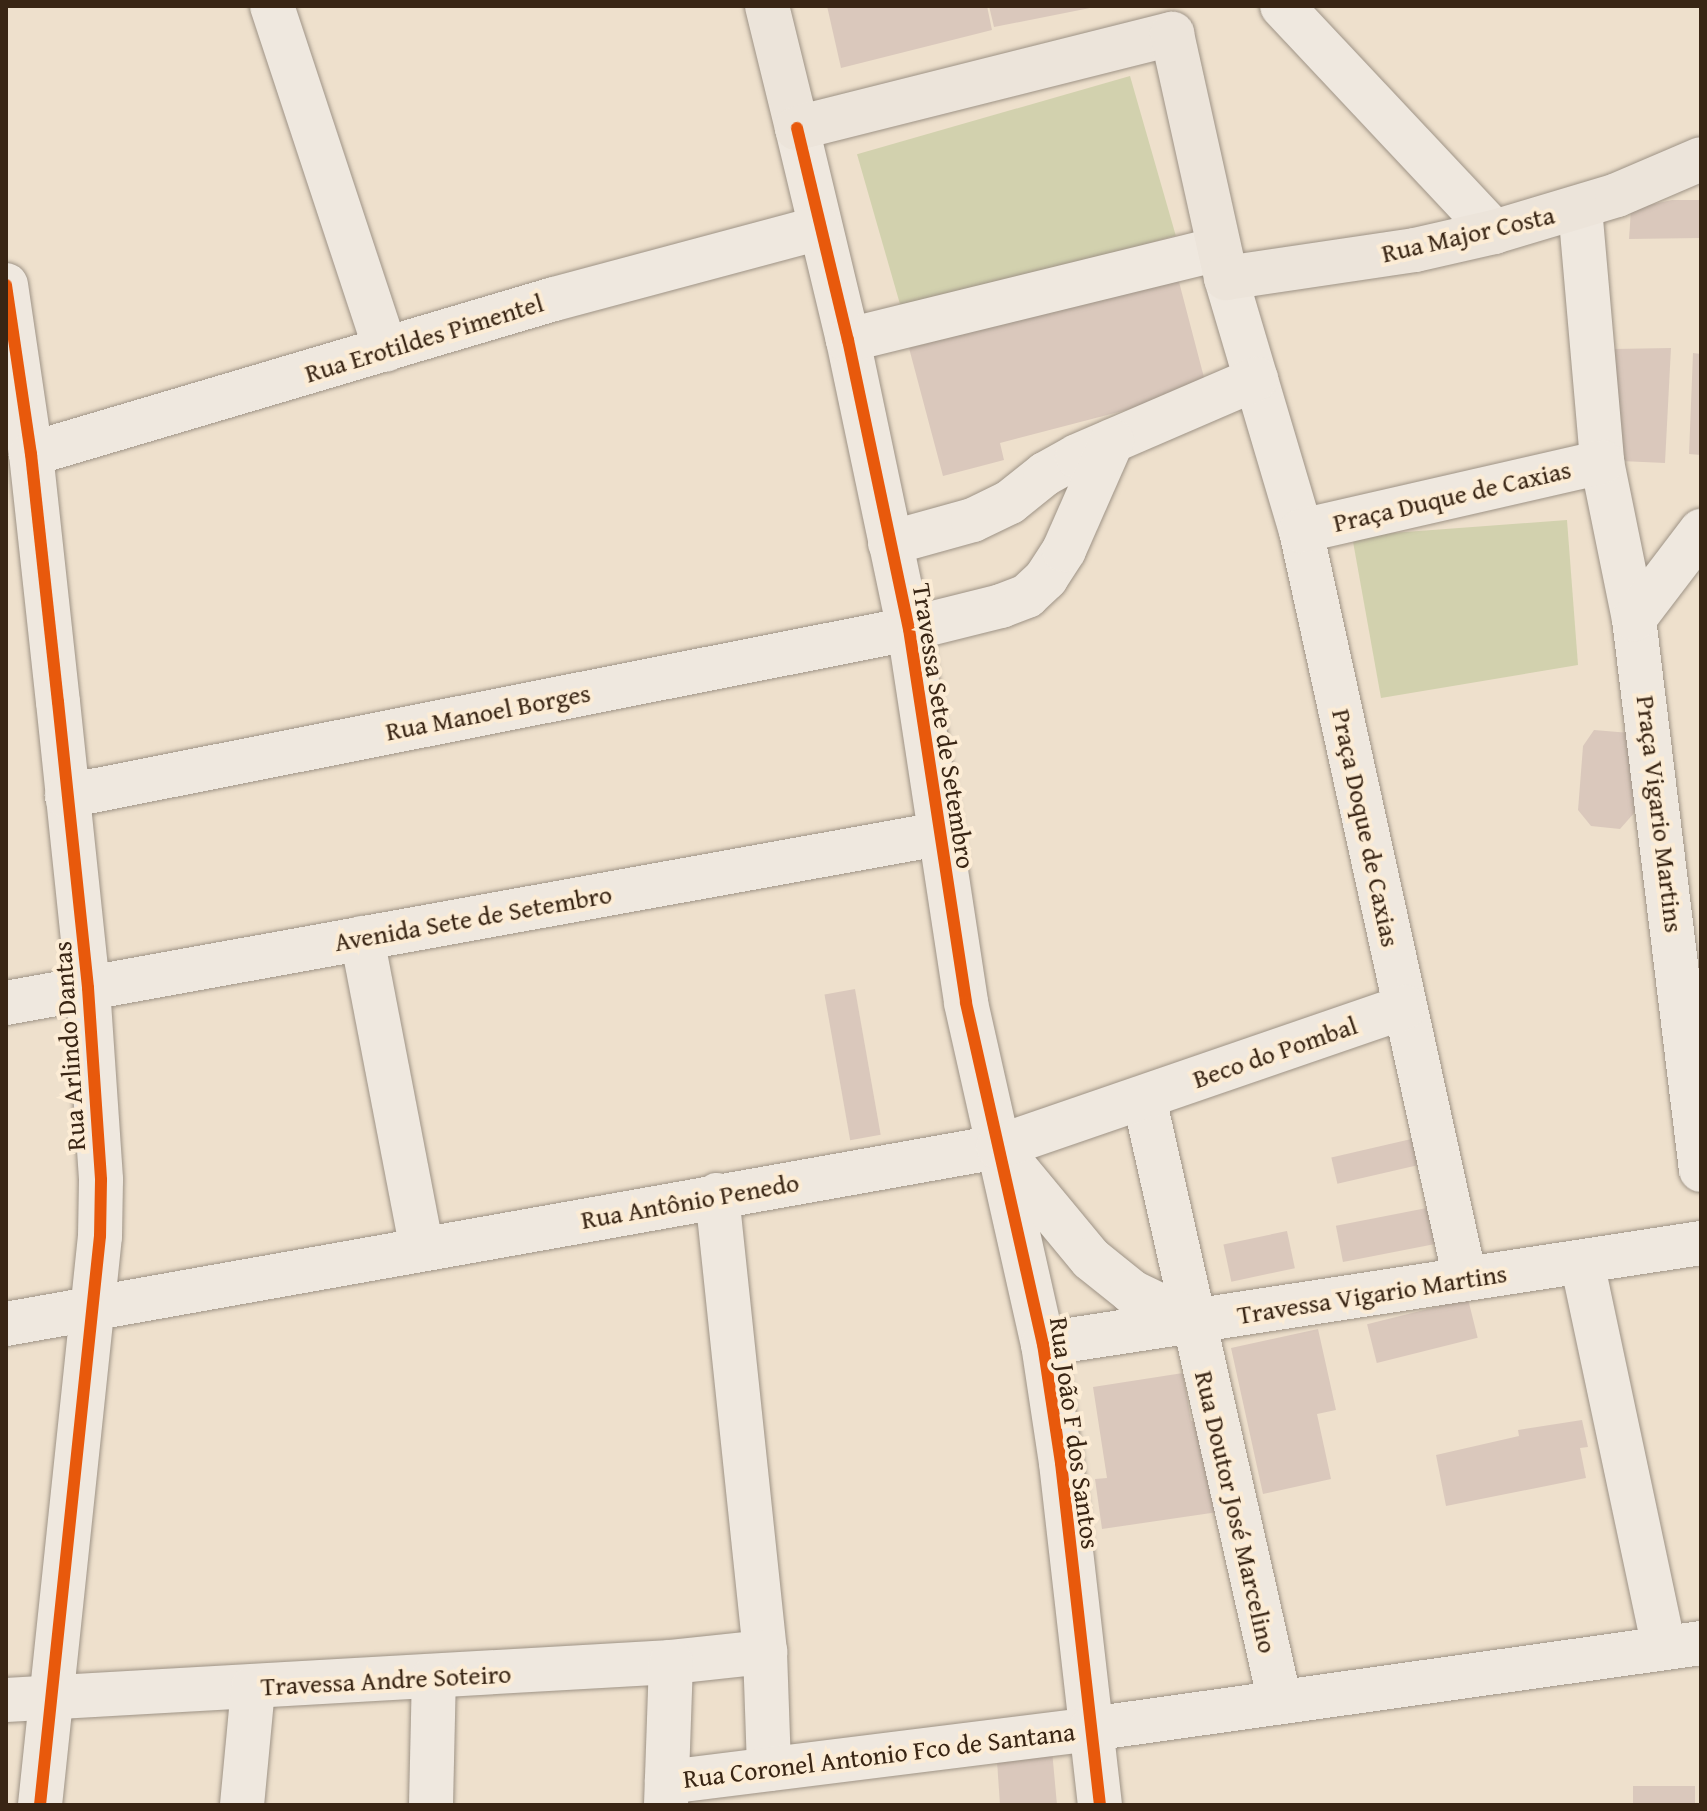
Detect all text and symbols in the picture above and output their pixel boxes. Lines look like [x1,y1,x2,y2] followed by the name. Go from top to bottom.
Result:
[1378,199,1558,269] street label: Rua Major Costa
[301,287,547,389] street label: Rua Erotildes Pimentel
[1330,453,1574,539] street label: Praça Duque de Caxias
[906,581,982,871] street label: Travessa Sete de Setembro
[383,677,593,747] street label: Rua Manoel Borges
[1630,694,1690,934] street label: Praça Vigario Martins
[1326,706,1406,950] street label: Praça Doque de Caxias
[332,878,614,958] street label: Avenida Sete de Setembro
[46,940,92,1152] street label: Rua Arlindo Dantas
[1189,1009,1361,1095] street label: Beco do Pombal
[579,1166,801,1236] street label: Rua Antônio Penedo
[1235,1257,1509,1331] street label: Travessa Vigario Martins
[1043,1315,1107,1551] street label: Rua João F dos Santos
[1188,1368,1284,1656] street label: Rua Doutor José Marcelino
[260,1658,512,1702] street label: Travessa Andre Soteiro
[681,1715,1077,1795] street label: Rua Coronel Antonio Fco de Santana

